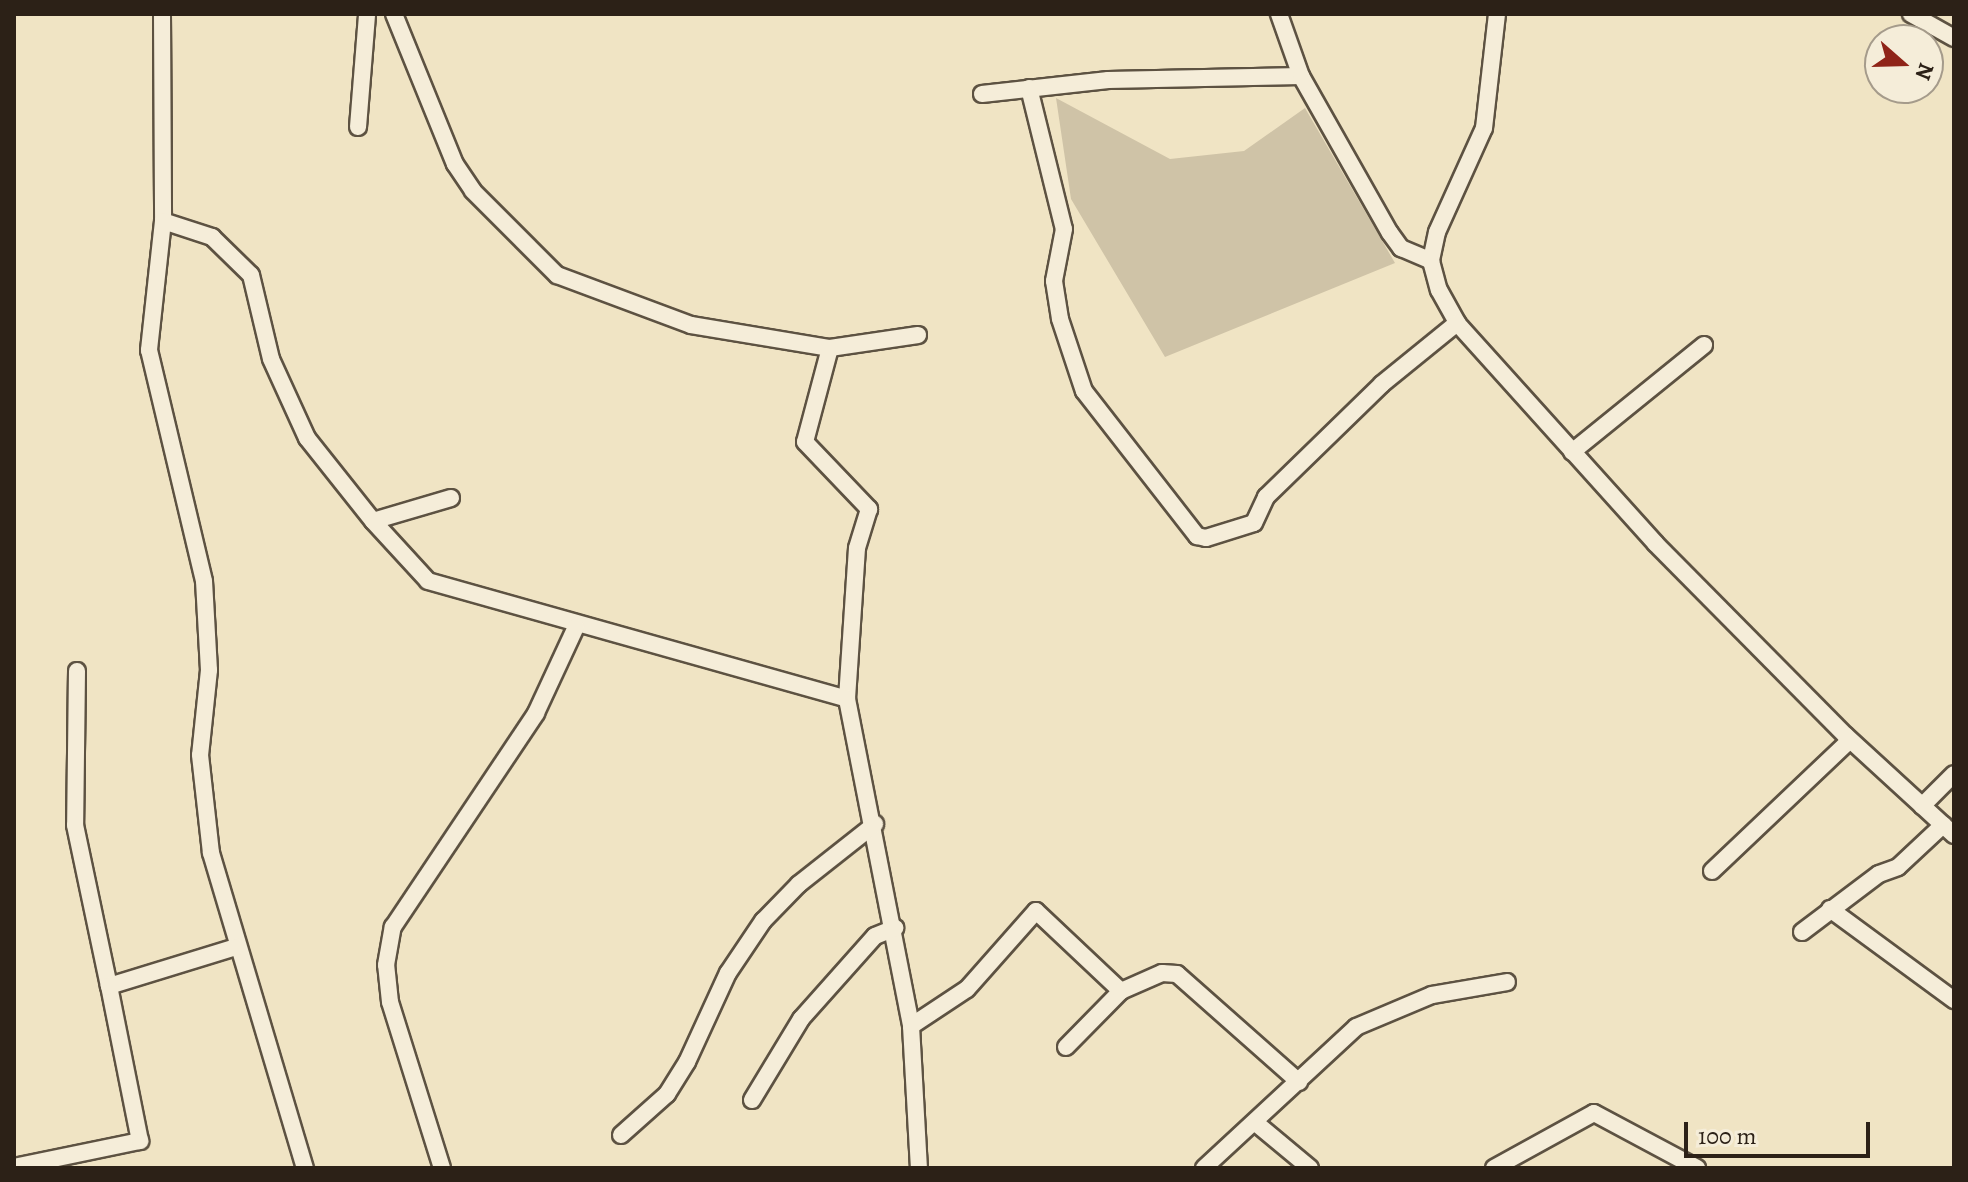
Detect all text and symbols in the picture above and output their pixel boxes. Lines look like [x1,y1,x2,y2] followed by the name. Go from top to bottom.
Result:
[1864,24,1944,104] north arrow
[1908,59,1942,84] text: N
[1688,1106,1874,1156] scale bar
[1698,1120,1757,1152] text: 100 m

